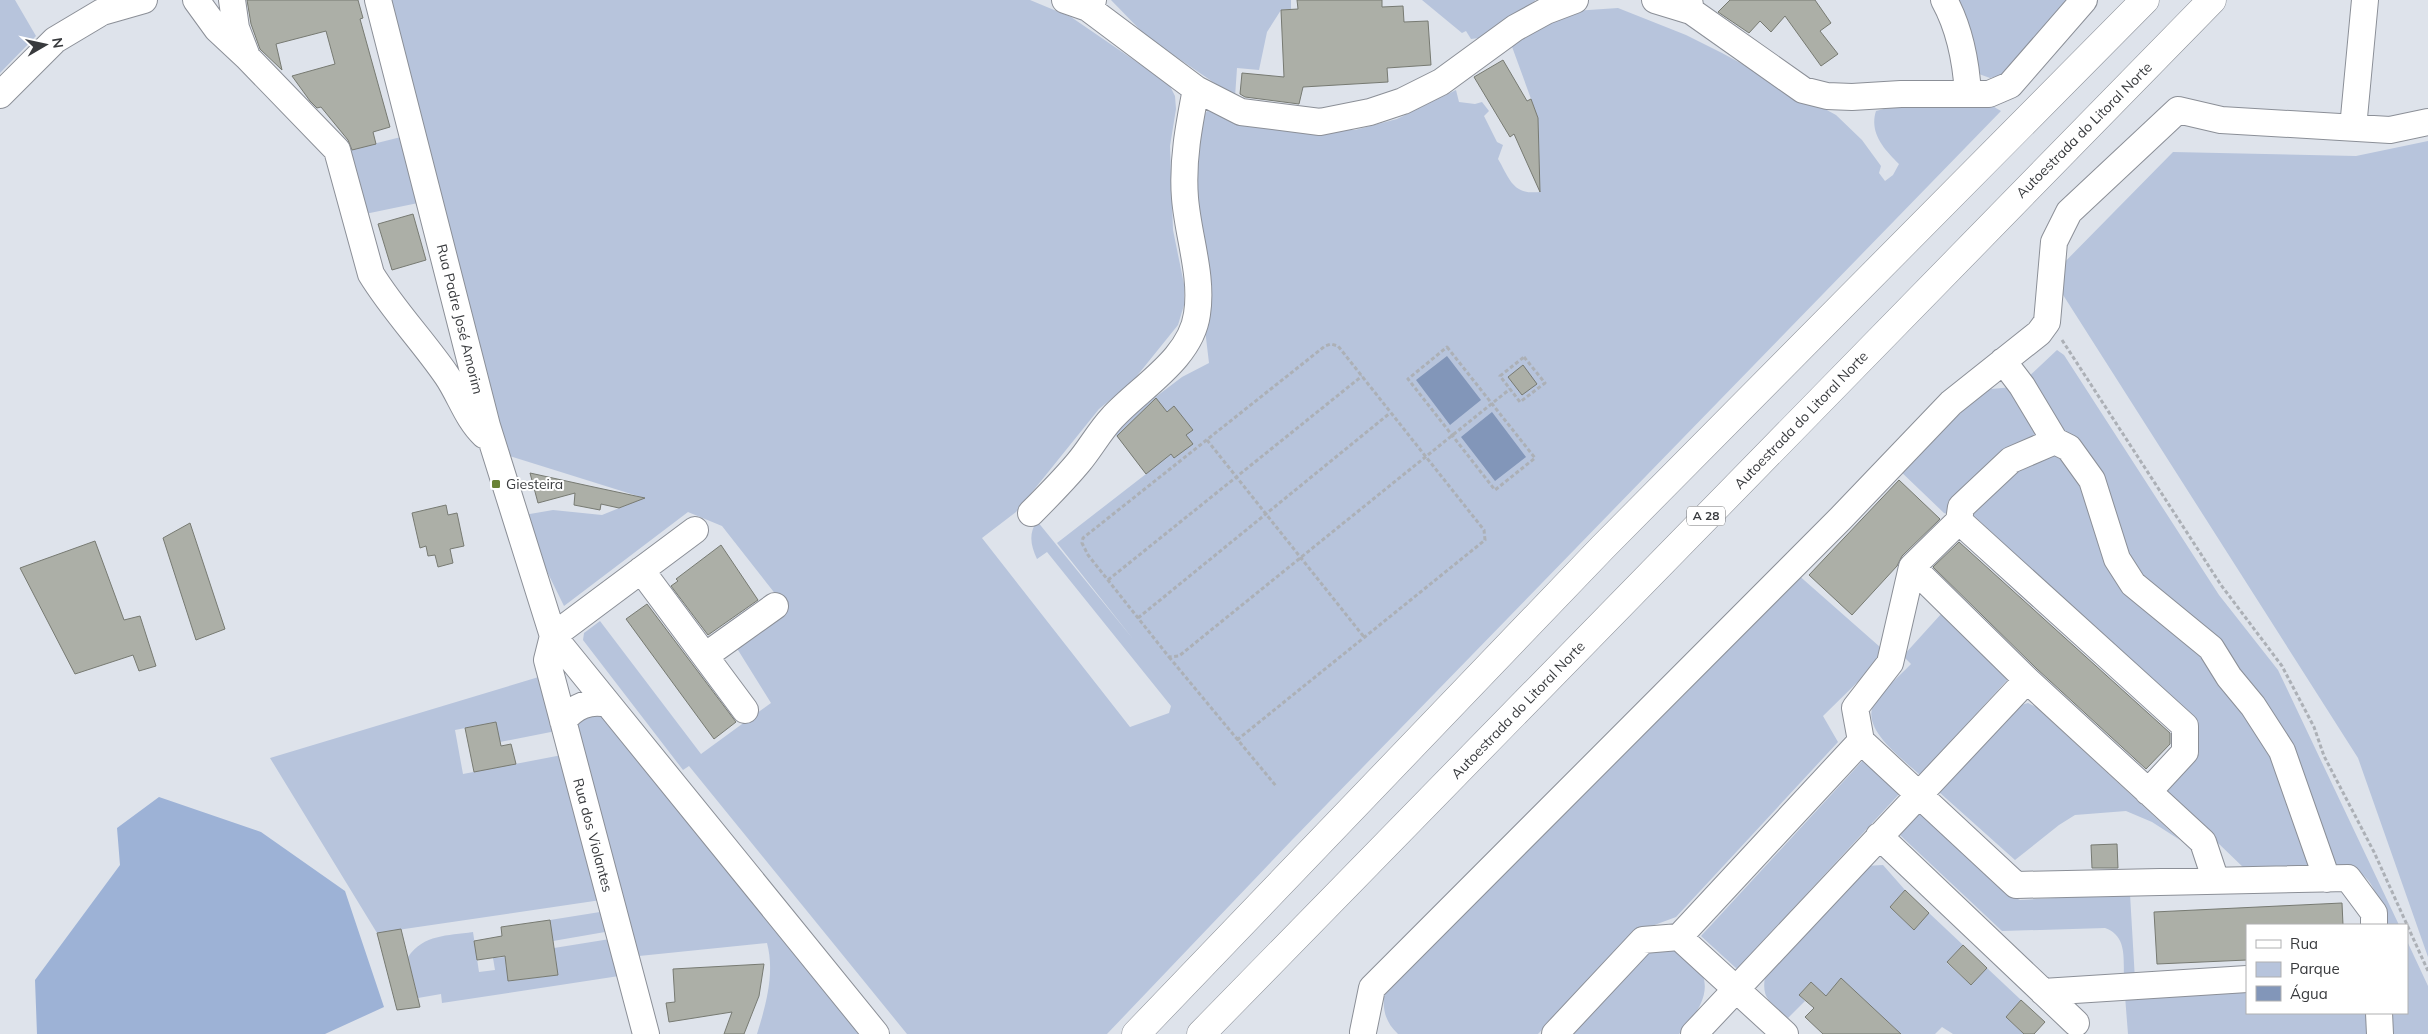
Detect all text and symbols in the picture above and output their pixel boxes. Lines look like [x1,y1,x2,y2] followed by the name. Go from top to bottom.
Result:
[20,20,70,70] north arrow
[48,36,68,50] text: N
[2012,58,2156,202] street label: Autoestrada do Litoral Norte
[433,242,487,396] street label: Rua Padre José Amorim
[1730,347,1872,493] street label: Autoestrada do Litoral Norte
[506,475,563,493] place label: Giesteira
[490,478,502,490] marker: Giesteira
[1687,506,1725,526] road number: A 28
[1447,637,1589,783] street label: Autoestrada do Litoral Norte
[569,776,617,894] street label: Rua dos Violantes
[2246,924,2408,1014] legend
[2290,934,2318,953] text: Rua
[2290,959,2340,978] text: Parque
[2290,984,2328,1003] text: Água

